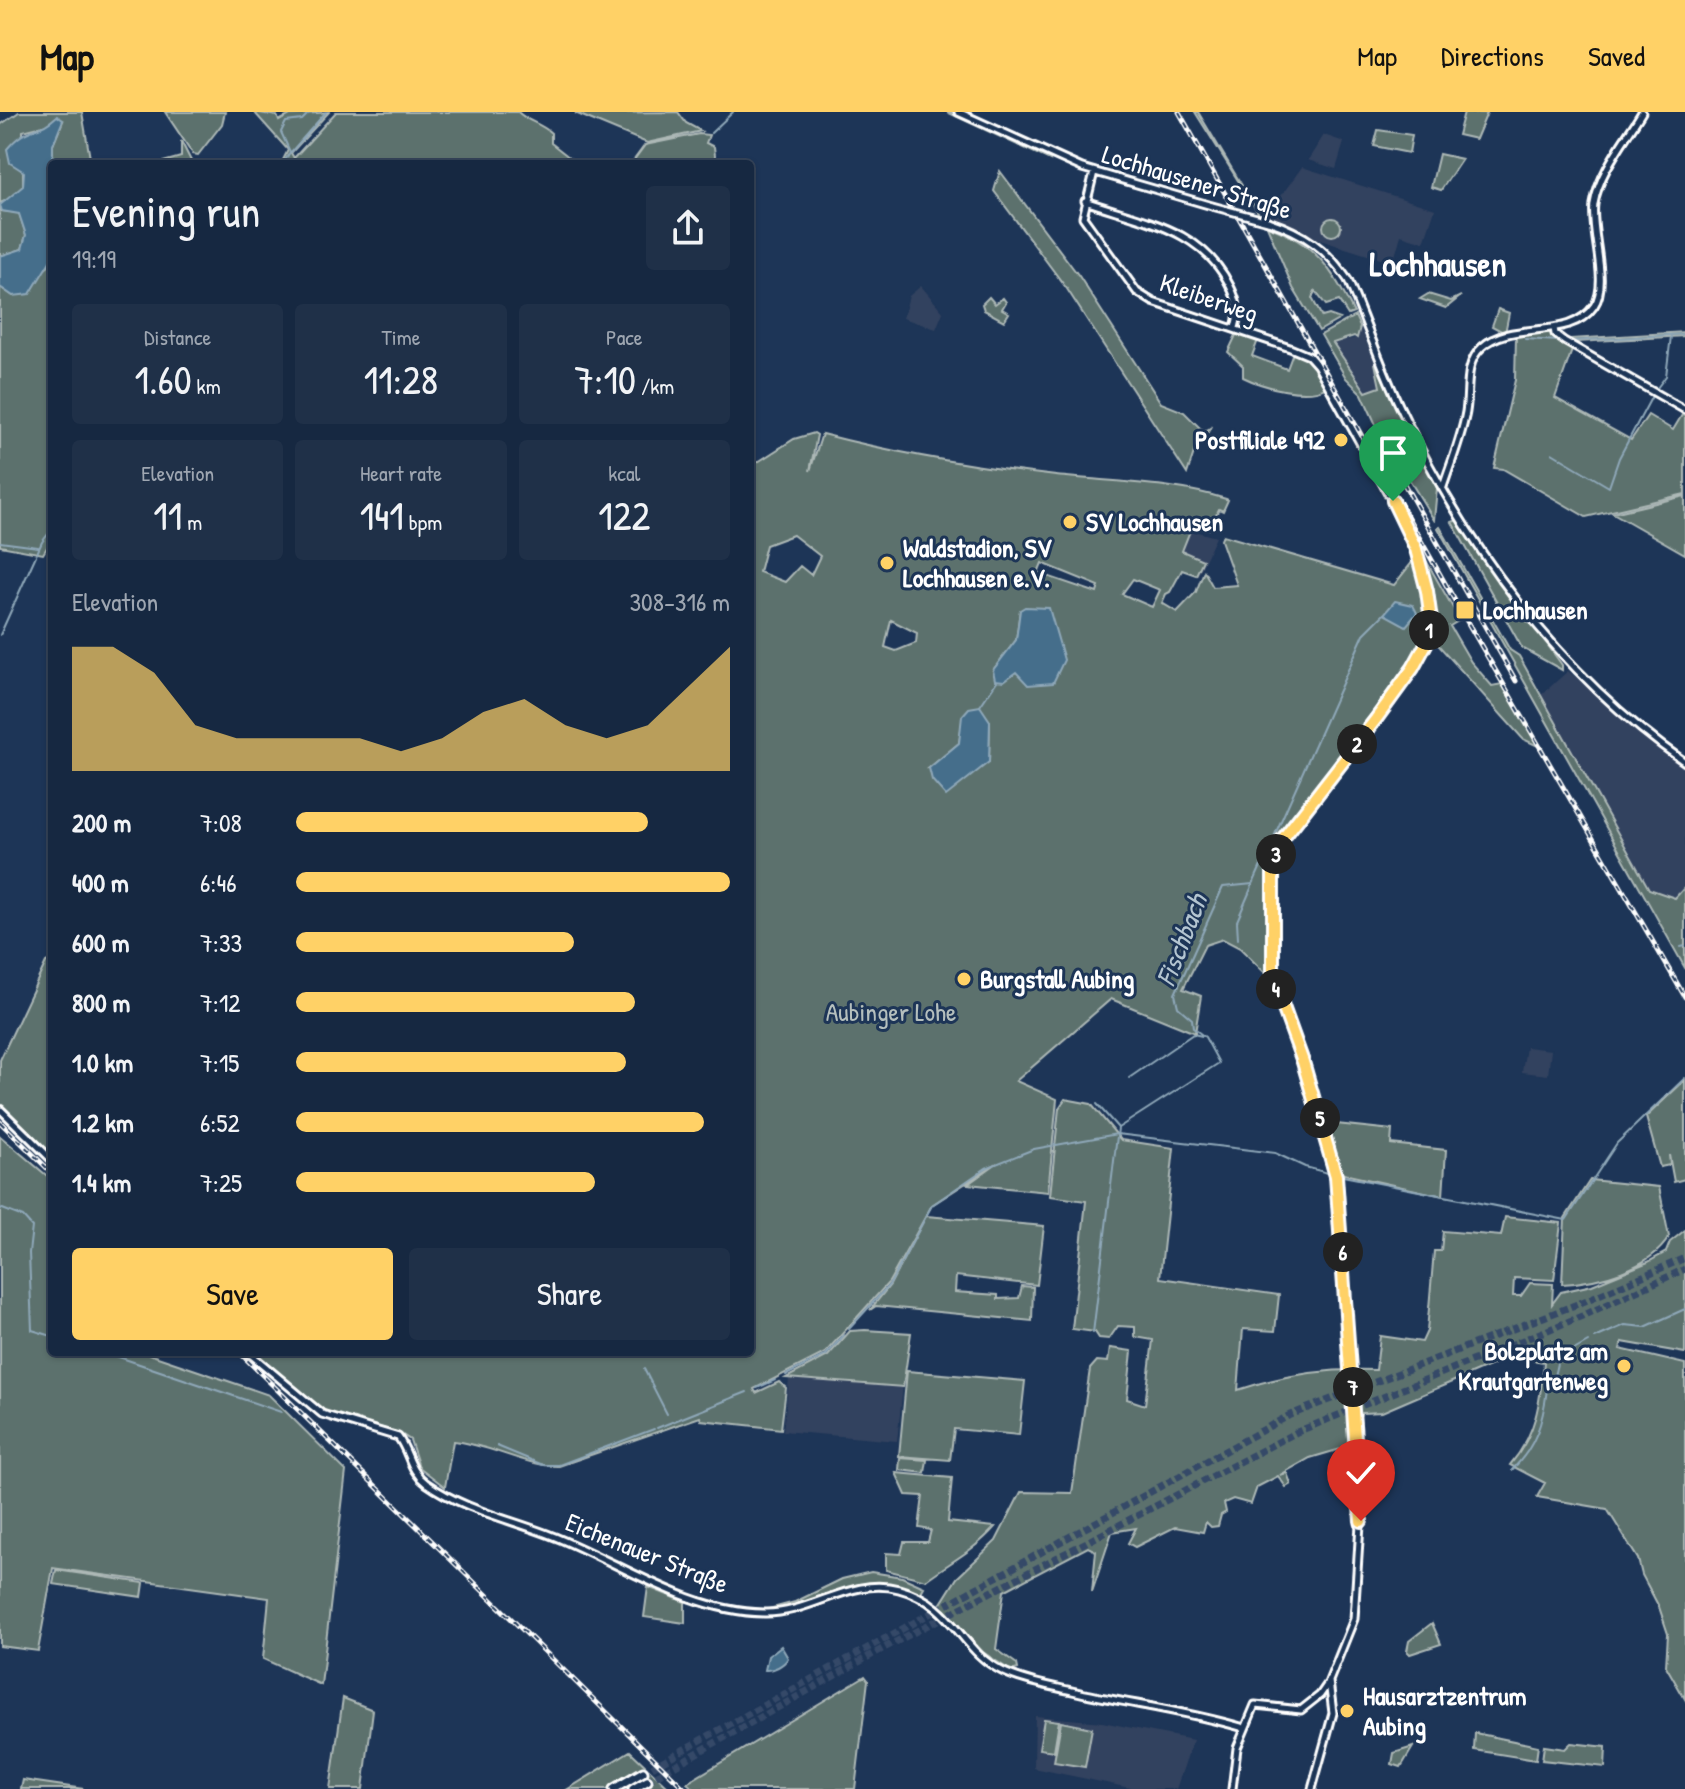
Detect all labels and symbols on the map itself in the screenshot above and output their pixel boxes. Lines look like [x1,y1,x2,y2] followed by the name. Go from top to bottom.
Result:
[1098,136,1296,227] street label: Lochhausener Straße
[1369,241,1507,287] district label: Lochhausen
[1155,264,1263,331] street label: Kleiberweg
[1359,419,1427,501] pin
[1195,422,1326,457] place label: Postfiliale 492
[1332,431,1350,449] marker: Postfiliale 492
[1086,504,1223,539] place label: SV Lochhausen
[1061,513,1079,531] marker: SV Lochhausen
[903,530,1053,595] place label: Waldstadion, SV Lochhausen e.V.
[878,554,896,572] marker: Waldstadion, SV Lochhausen e.V.
[1483,592,1588,627] place label: Lochhausen
[1454,599,1476,621] marker: Lochhausen
[1409,610,1449,650] pin: 1
[1337,724,1377,764] pin: 2
[1256,834,1296,874] pin: 3
[1146,887,1217,991] water label: Fischbach
[980,961,1135,997] place label: Burgstall Aubing
[1256,969,1296,1009] pin: 4
[955,970,973,988] marker: Burgstall Aubing
[826,994,956,1029] park label: Aubinger Lohe
[1300,1098,1340,1138] pin: 5
[1323,1232,1363,1272] pin: 6
[1458,1333,1608,1399] place label: Bolzplatz am Krautgartenweg
[1615,1357,1633,1375] marker: Bolzplatz am Krautgartenweg
[1333,1367,1373,1407] pin: 7
[1327,1439,1395,1521] pin
[561,1504,734,1601] street label: Eichenauer Straße
[1363,1678,1527,1744] place label: Hausarztzentrum Aubing
[1338,1702,1356,1720] marker: Hausarztzentrum Aubing

